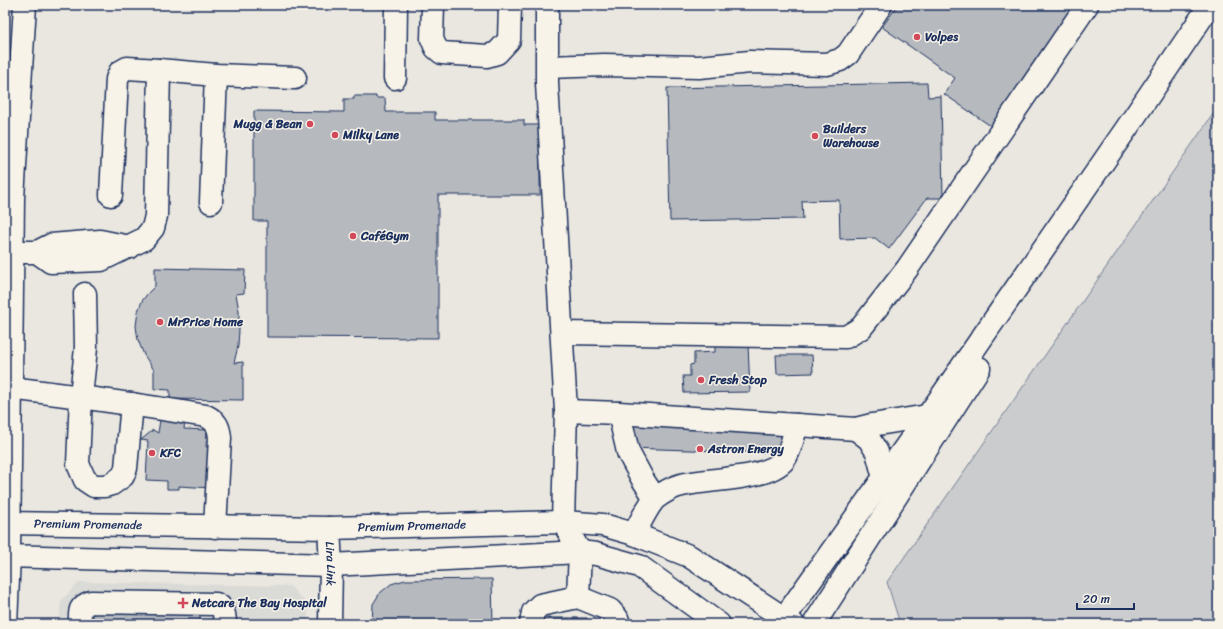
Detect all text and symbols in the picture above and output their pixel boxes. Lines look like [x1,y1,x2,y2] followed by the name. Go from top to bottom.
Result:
[925,26,959,48] place label: Volpes
[912,32,922,42] marker: Volpes
[233,113,303,135] place label: Mugg & Bean
[823,118,880,154] place label: Builders Warehouse
[305,119,315,129] marker: Mugg & Bean
[342,124,399,146] place label: Milky Lane
[330,130,340,140] marker: Milky Lane
[810,131,820,141] marker: Builders Warehouse
[360,225,409,247] place label: CaféGym
[348,231,358,241] marker: CaféGym
[167,311,244,333] place label: MrPrice Home
[155,317,165,327] marker: MrPrice Home
[708,369,767,391] place label: Fresh Stop
[696,375,706,385] marker: Fresh Stop
[707,438,785,460] place label: Astron Energy
[159,442,182,464] place label: KFC
[695,444,705,454] marker: Astron Energy
[147,448,157,458] marker: KFC
[34,512,142,536] street label: Premium Promenade
[357,513,466,538] street label: Premium Promenade
[319,541,342,586] street label: Lira Link
[1077,585,1134,611] scale bar
[1083,588,1110,610] text: 20 m
[191,592,327,614] place label: Netcare The Bay Hospital
[177,597,189,609] marker: Netcare The Bay Hospital

